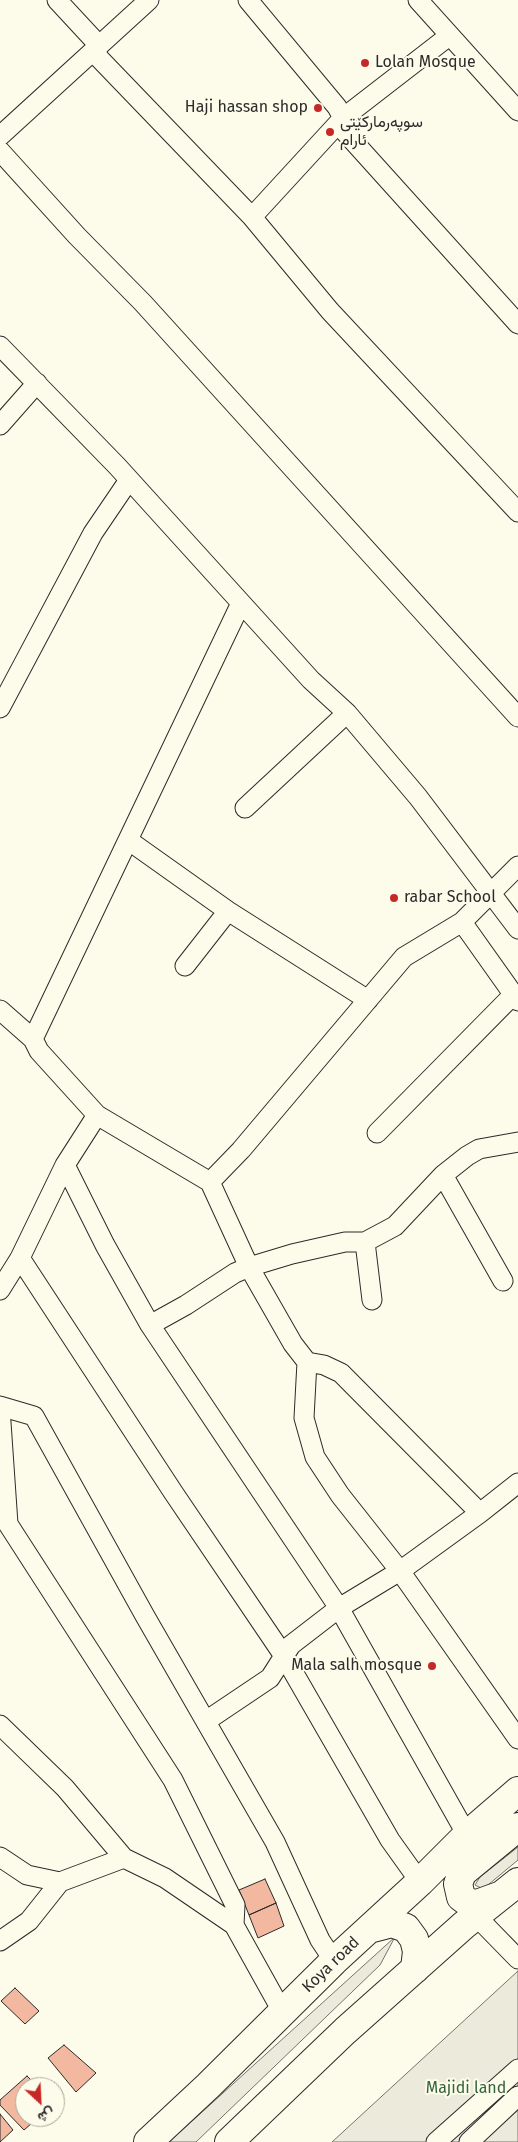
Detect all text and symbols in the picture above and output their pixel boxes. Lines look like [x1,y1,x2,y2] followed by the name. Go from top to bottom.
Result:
[375,53,476,73] place label: Lolan Mosque
[359,57,371,69] marker: Lolan Mosque
[185,98,308,118] place label: Haji hassan shop
[312,102,324,114] marker: Haji hassan shop
[340,113,423,151] place label: سوپەرمارکێتی ئارام
[324,126,336,138] marker: سوپەرمارکێتی ئارام
[404,888,496,908] place label: rabar School
[388,892,400,904] marker: rabar School
[291,1656,422,1676] place label: Mala salh mosque
[426,1660,438,1672] marker: Mala salh mosque
[298,1933,364,1997] street label: Koya road
[15,2077,65,2127] north arrow
[426,2079,506,2099] park label: Majidi land
[35,2104,57,2126] text: ش

